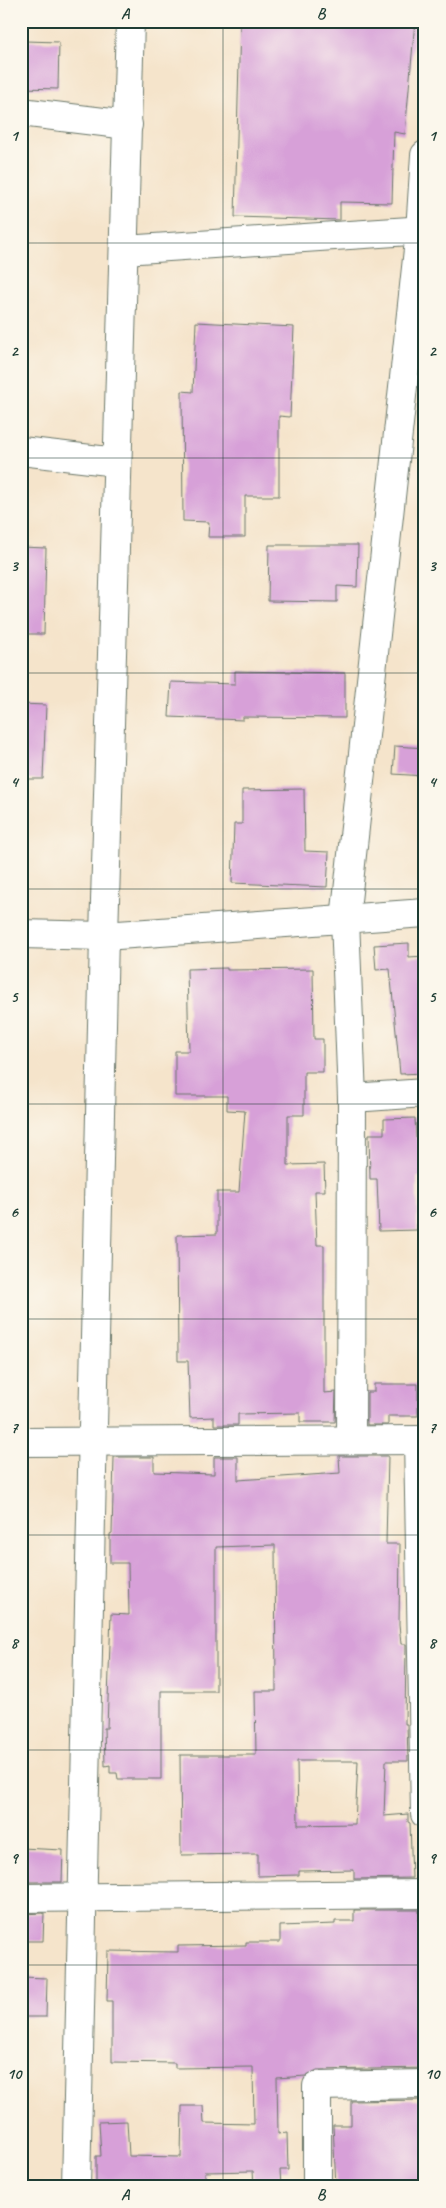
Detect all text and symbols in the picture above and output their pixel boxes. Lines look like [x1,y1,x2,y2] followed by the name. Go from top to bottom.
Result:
[121,4,131,24] text: A
[317,4,327,24] text: B
[10,126,19,146] text: 1
[428,126,437,146] text: 1
[10,341,19,361] text: 2
[428,341,437,361] text: 2
[10,556,19,576] text: 3
[428,556,437,576] text: 3
[10,772,19,792] text: 4
[428,772,437,792] text: 4
[11,987,20,1007] text: 5
[429,987,438,1007] text: 5
[10,1202,19,1222] text: 6
[428,1202,437,1222] text: 6
[10,1418,19,1438] text: 7
[428,1418,437,1438] text: 7
[10,1633,19,1653] text: 8
[428,1633,437,1653] text: 8
[10,1848,19,1868] text: 9
[428,1848,437,1868] text: 9
[7,2064,23,2084] text: 10
[425,2064,441,2084] text: 10
[121,2185,131,2205] text: A
[317,2185,327,2205] text: B

